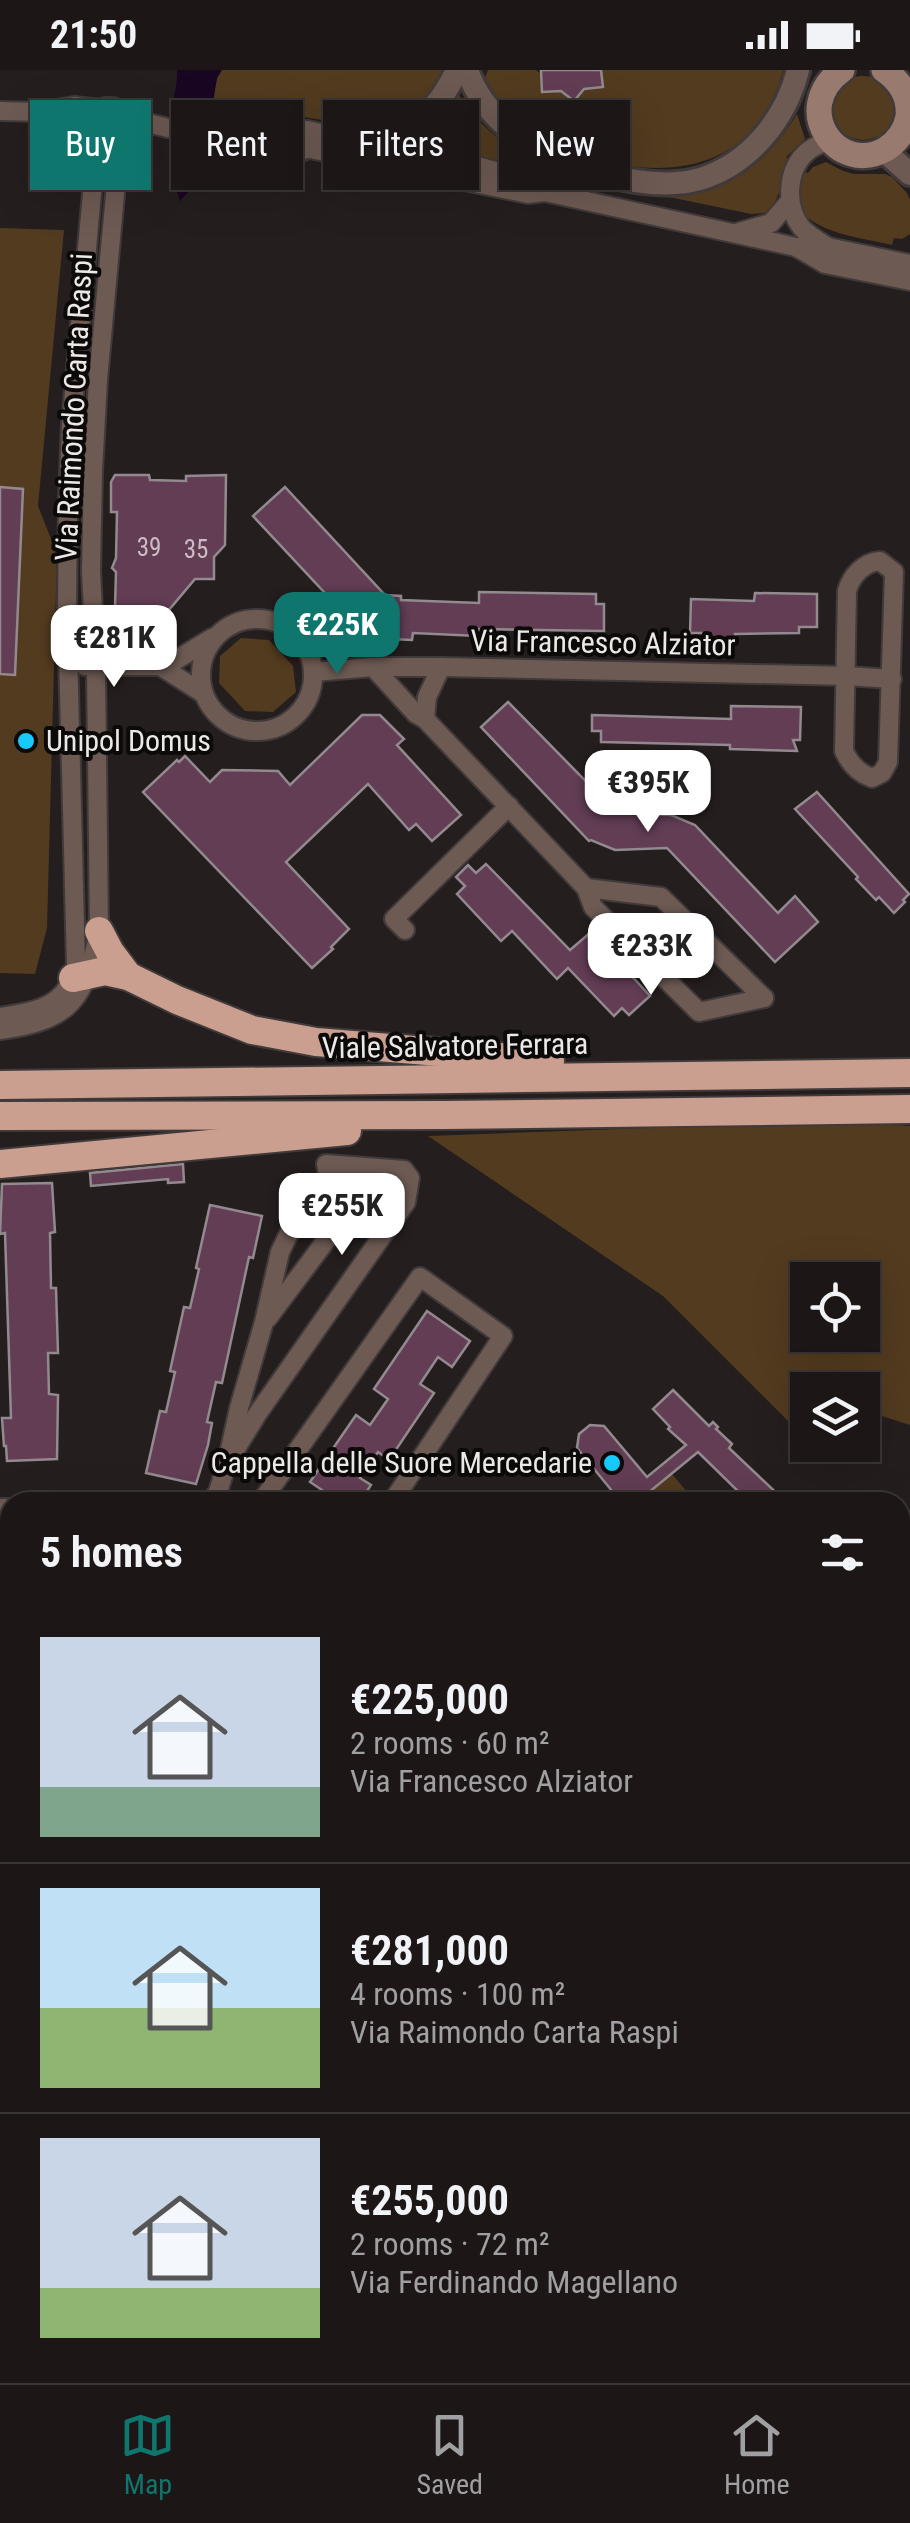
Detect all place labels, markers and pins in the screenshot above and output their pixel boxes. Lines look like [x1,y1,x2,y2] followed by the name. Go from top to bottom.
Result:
[267,592,407,677] pin: €225K
[44,605,184,690] pin: €281K
[46,723,211,758] place label: Unipol Domus
[15,730,37,752] marker: Unipol Domus
[578,750,718,835] pin: €395K
[581,913,721,998] pin: €233K
[272,1173,412,1258] pin: €255K
[211,1445,592,1480] place label: Cappella delle Suore Mercedarie
[601,1452,623,1474] marker: Cappella delle Suore Mercedarie

